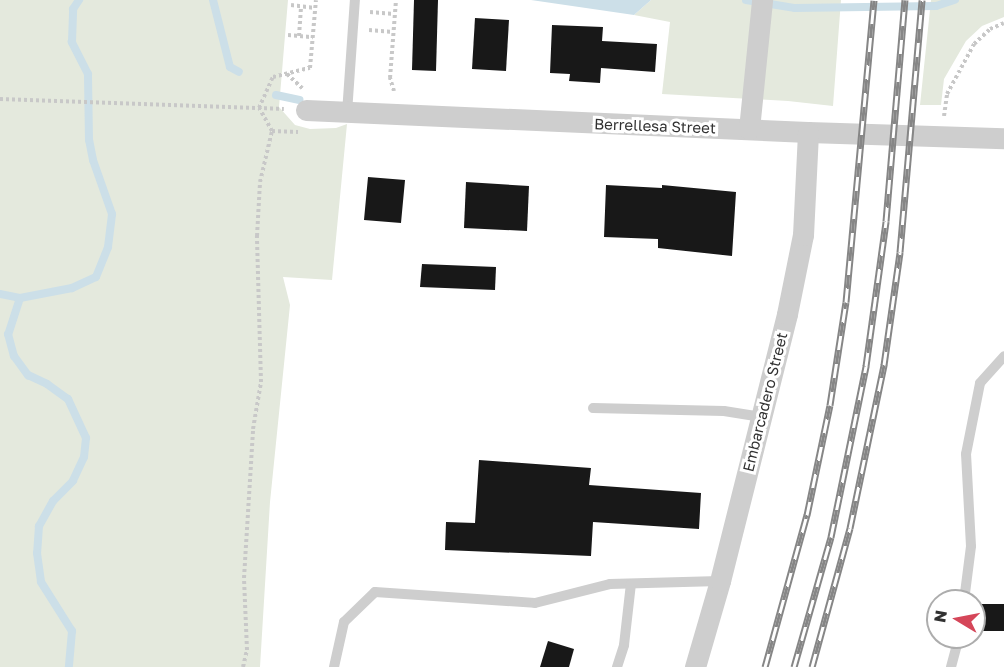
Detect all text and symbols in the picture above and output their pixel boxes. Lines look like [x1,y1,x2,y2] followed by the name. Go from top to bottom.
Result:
[594,115,716,137] street label: Berrellesa Street
[739,330,791,474] street label: Embarcadero Street
[926,589,986,649] north arrow
[929,608,951,624] text: N

